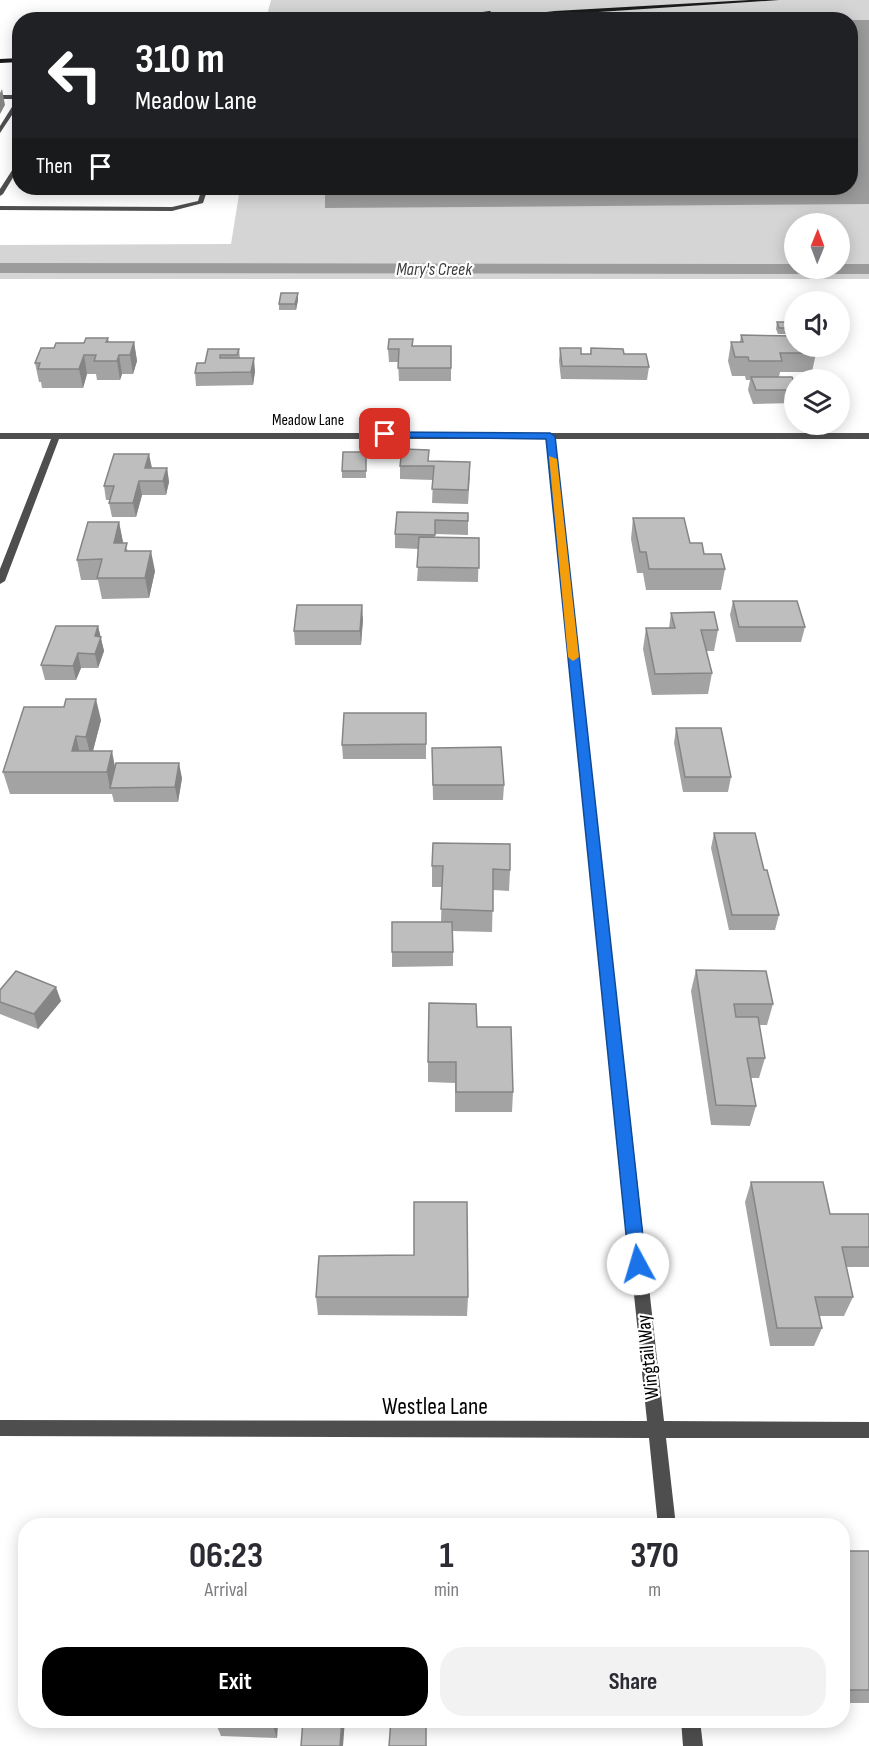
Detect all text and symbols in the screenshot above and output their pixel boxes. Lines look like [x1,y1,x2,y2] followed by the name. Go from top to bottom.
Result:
[135,34,225,85] text: 310 m
[36,36,114,114] icon: left
[135,85,257,117] text: Meadow Lane
[84,150,117,183] icon: arrive
[36,153,72,180] text: Then
[784,213,850,279] north arrow
[784,213,850,435] map controls
[396,259,473,280] water label: Mary's Creek
[784,291,850,357] button: sound
[784,369,850,435] button: layers
[359,408,410,459] pin
[272,411,344,430] street label: Meadow Lane
[368,417,401,450] icon: arrive
[606,1232,670,1296] position arrow
[632,1313,664,1401] street label: Wingtail Way
[382,1392,488,1421] street label: Westlea Lane
[189,1535,263,1578] text: 06:23
[440,1535,454,1578] text: 1
[630,1535,679,1578] text: 370
[205,1578,248,1602] text: Arrival
[434,1578,459,1602] text: min
[648,1578,661,1602] text: m
[42,1647,428,1716] button: Exit
[440,1647,826,1716] button: Share

